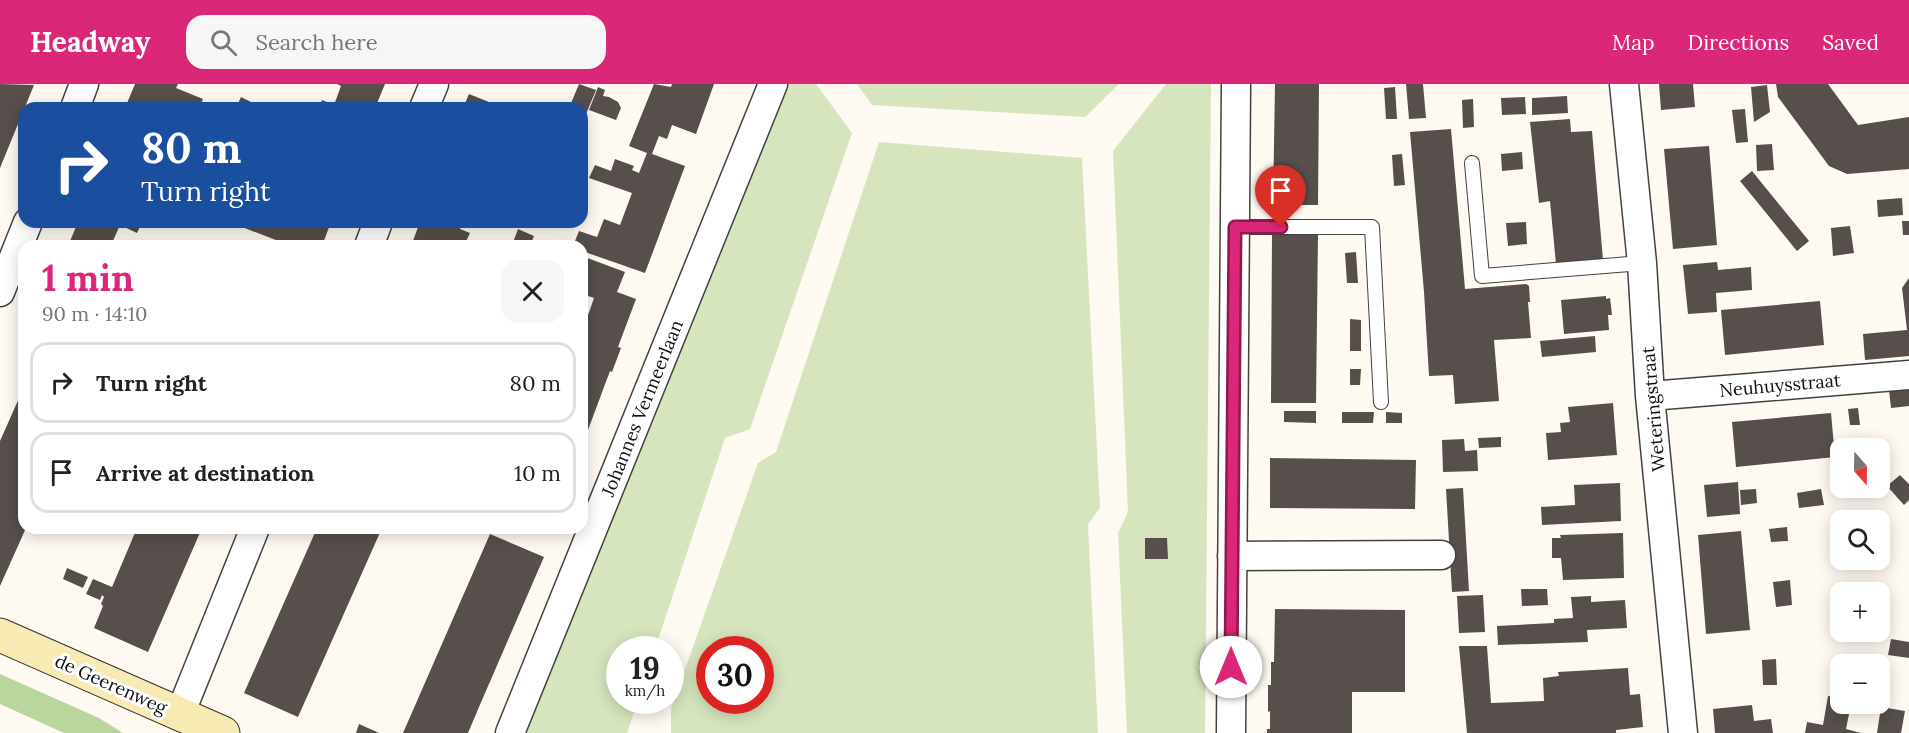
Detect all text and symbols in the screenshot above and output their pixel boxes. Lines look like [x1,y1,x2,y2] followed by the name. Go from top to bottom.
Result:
[186,15,606,69] search box
[30,24,150,60] text: Headway
[207,26,240,59] icon: search
[255,28,378,56] text: Search here
[1612,29,1655,56] text: Map
[1688,29,1789,56] text: Directions
[1822,29,1879,56] text: Saved
[141,121,241,175] text: 80 m
[42,126,120,204] icon: right
[1255,165,1306,227] pin
[141,174,270,208] text: Turn right
[1264,174,1297,207] icon: arrive
[42,255,134,301] text: 1 min
[501,260,564,323] button: close
[42,301,147,326] text: 90 m · 14:10
[596,316,688,500] street label: Johannes Vermeerlaan
[1636,345,1670,473] street label: Weteringstraat
[45,366,78,399] icon: right
[1718,368,1842,402] street label: Neuhuysstraat
[96,369,207,397] text: Turn right
[510,369,561,397] text: 80 m
[1830,438,1890,498] north arrow
[1830,438,1890,714] map controls
[45,456,78,489] icon: arrive
[96,459,314,487] text: Arrive at destination
[514,459,561,487] text: 10 m
[1830,510,1890,570] button: search
[1830,582,1890,642] button: +
[1199,635,1263,699] position arrow
[696,636,774,714] speed limit sign: 30
[51,649,172,719] street label: de Geerenweg
[630,649,660,687] text: 19
[1830,654,1890,714] button: −
[625,681,665,700] text: km/h

